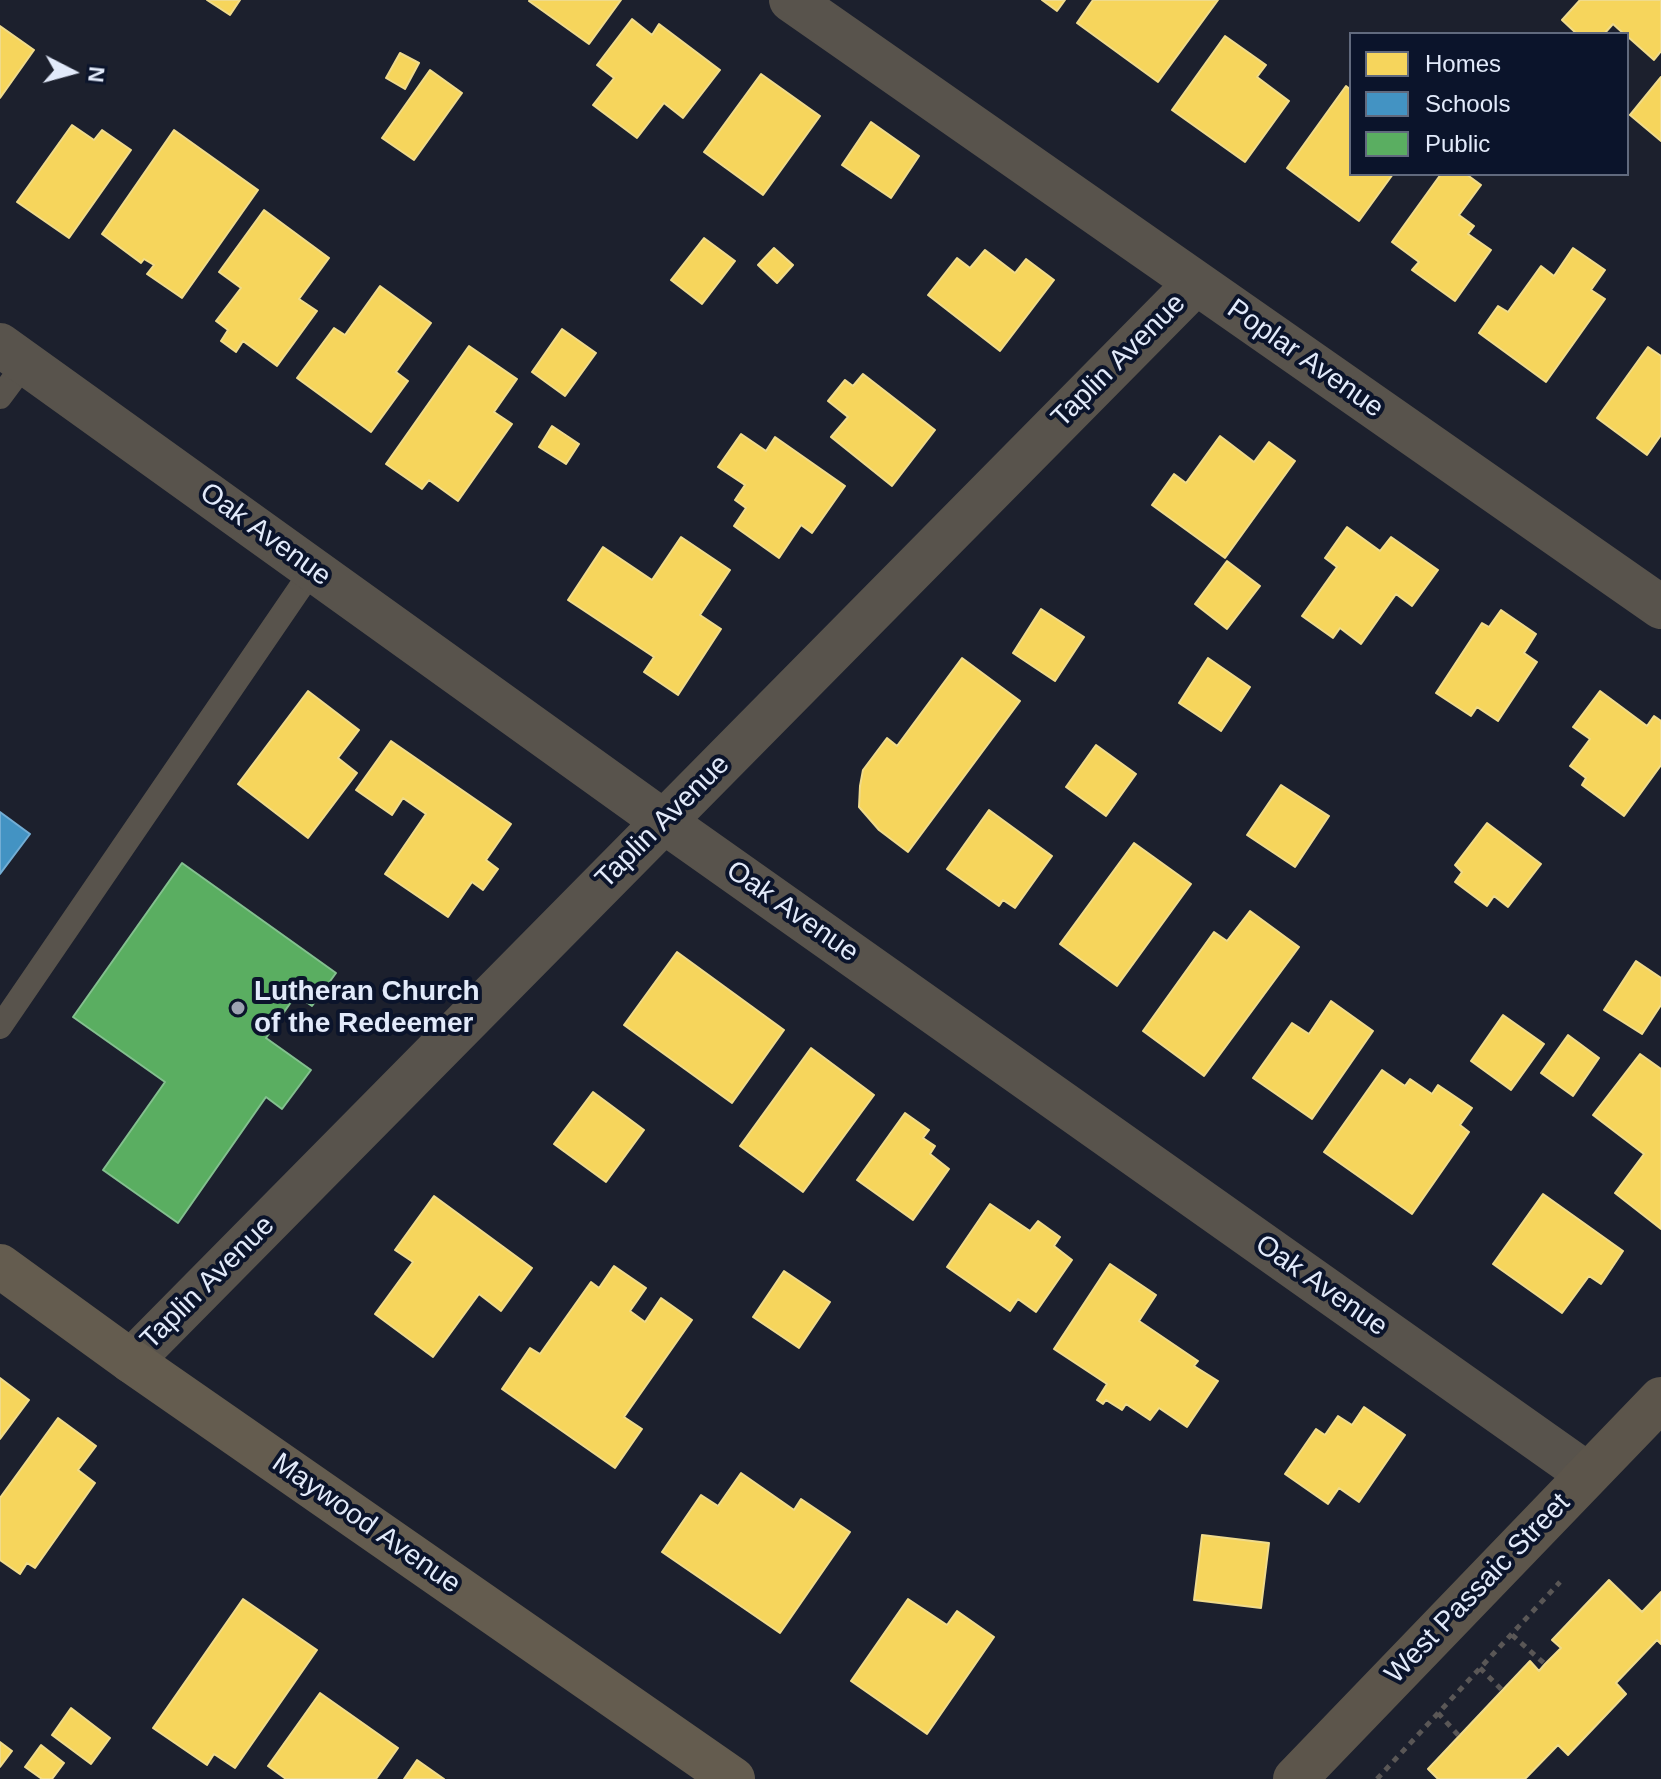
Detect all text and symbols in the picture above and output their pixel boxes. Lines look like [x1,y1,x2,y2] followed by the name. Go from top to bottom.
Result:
[32,32,112,112] north arrow
[1349,32,1629,176] legend
[1425,50,1501,77] text: Homes
[83,65,110,84] text: N
[1425,90,1510,117] text: Schools
[1425,130,1490,157] text: Public
[1045,287,1193,435] street label: Taplin Avenue
[1220,293,1390,425] street label: Poplar Avenue
[193,476,337,594] street label: Oak Avenue
[589,748,737,896] street label: Taplin Avenue
[719,854,865,970] street label: Oak Avenue
[254,975,480,1041] place label: Lutheran Church of the Redeemer
[229,999,247,1017] marker: Lutheran Church of the Redeemer
[134,1209,282,1357] street label: Taplin Avenue
[1248,1228,1394,1344] street label: Oak Avenue
[265,1447,467,1601] street label: Maywood Avenue
[1379,1487,1577,1691] street label: West Passaic Street

